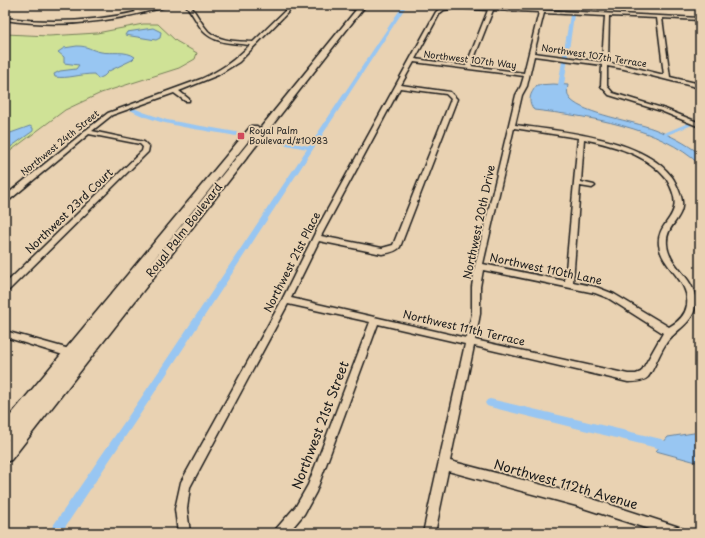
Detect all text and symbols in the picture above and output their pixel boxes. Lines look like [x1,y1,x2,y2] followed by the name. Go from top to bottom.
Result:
[540,40,648,70] street label: Northwest 107th Terrace
[423,46,517,72] street label: Northwest 107th Way
[17,106,102,178] street label: Northwest 24th Street
[249,123,328,147] place label: Royal Palm Boulevard/#10983
[236,131,246,141] marker: Royal Palm Boulevard/#10983
[458,163,499,281] street label: Northwest 20th Drive
[21,164,117,257] street label: Northwest 23rd Court
[141,179,226,280] street label: Royal Palm Boulevard
[259,208,324,315] street label: Northwest 21st Place
[488,248,604,289] street label: Northwest 110th Lane
[401,305,527,350] street label: Northwest 111th Terrace
[286,358,353,492] street label: Northwest 21st Street
[492,454,640,513] street label: Northwest 112th Avenue

